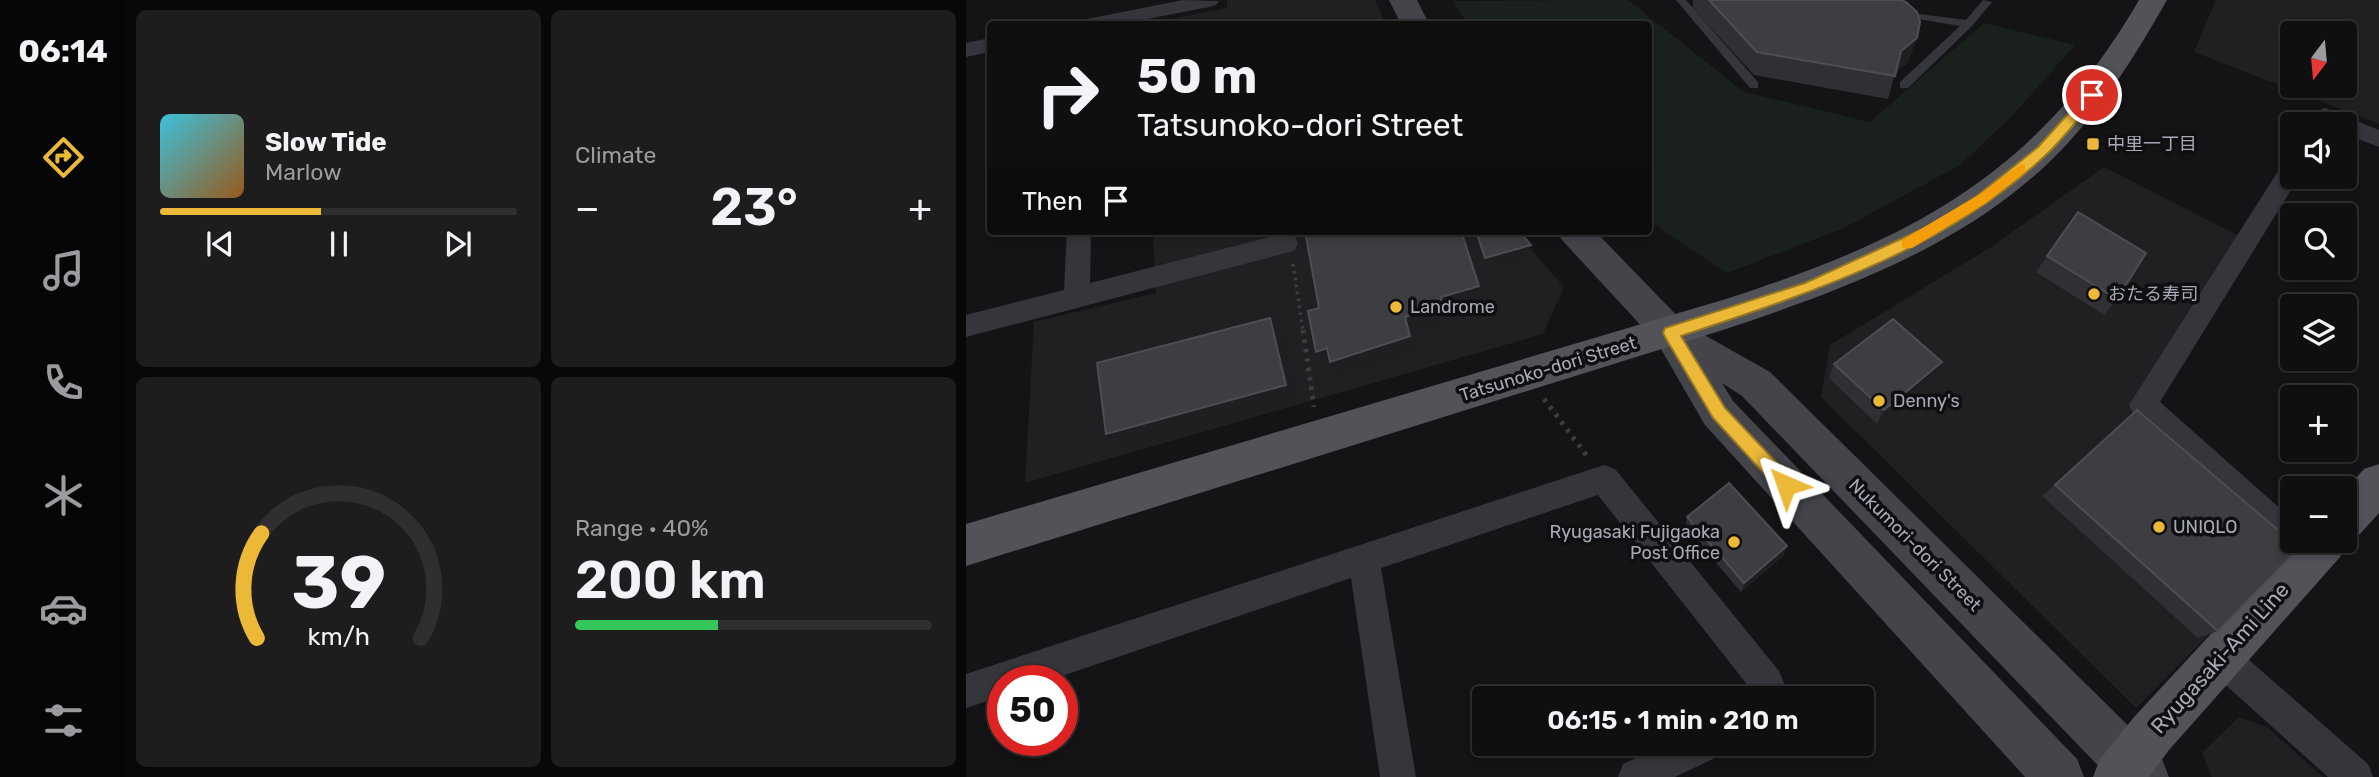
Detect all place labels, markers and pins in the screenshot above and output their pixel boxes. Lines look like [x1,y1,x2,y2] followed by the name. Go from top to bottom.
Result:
[2062,65,2122,125] pin
[2107,133,2197,155] place label: 中里一丁目
[2085,136,2101,152] marker: 中里一丁目
[2108,283,2198,305] place label: おたる寿司
[2086,286,2102,302] marker: おたる寿司
[1410,296,1495,318] place label: Landrome
[1388,299,1404,315] marker: Landrome
[1893,390,1960,412] place label: Denny's
[1871,393,1887,409] marker: Denny's
[2173,516,2237,538] place label: UNIQLO
[2151,519,2167,535] marker: UNIQLO
[1549,521,1720,564] place label: Ryugasaki Fujigaoka Post Office
[1726,534,1742,550] marker: Ryugasaki Fujigaoka Post Office

